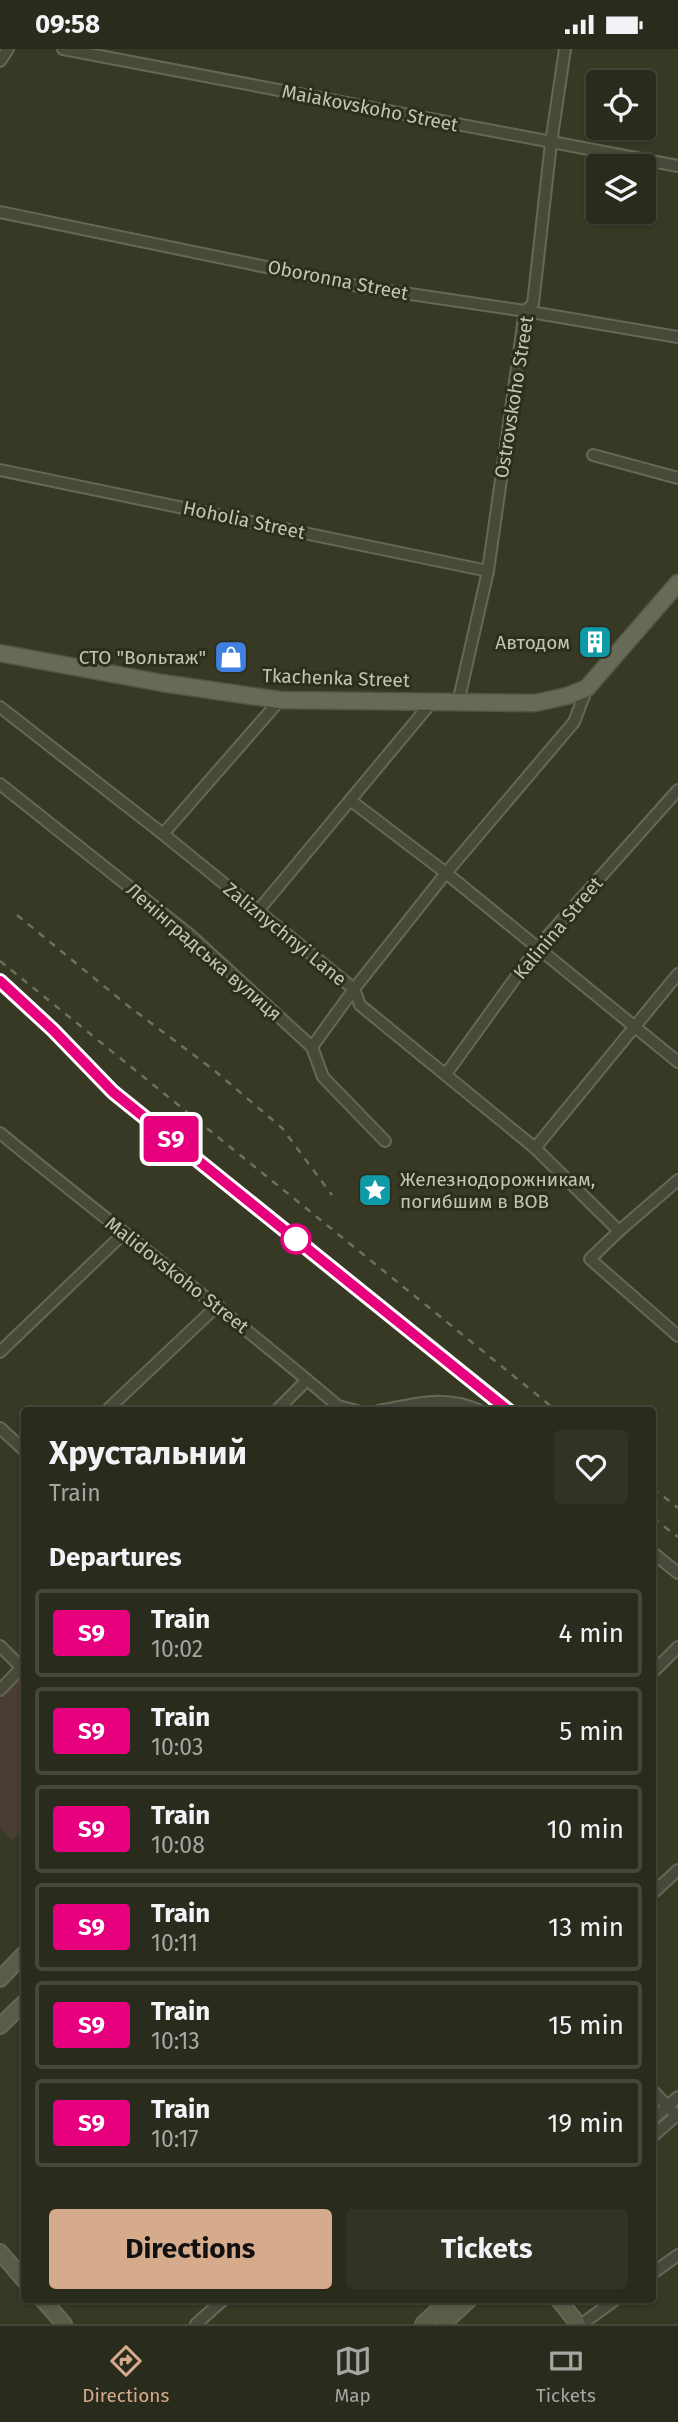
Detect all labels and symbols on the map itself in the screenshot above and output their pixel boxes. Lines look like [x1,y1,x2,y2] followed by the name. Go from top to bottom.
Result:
[280,80,460,136] street label: Maiakovskoho Street
[266,255,410,305] street label: Oboronna Street
[490,314,538,480] street label: Ostrovskoho Street
[181,496,307,544] street label: Hoholia Street
[576,623,614,661] building icon: Автодом
[495,631,570,654] place label: Автодом
[212,638,250,676] shop icon: СТО "Вольтаж"
[79,646,206,669] place label: СТО "Вольтаж"
[262,664,410,692] street label: Tkachenka Street
[508,872,608,984] street label: Kalinina Street
[219,877,351,991] street label: Zaliznychnyi Lane
[122,878,286,1026] street label: Ленінградська вулиця
[140,1116,202,1162] line badge: S9
[400,1168,595,1213] place label: Железнодорожникам, погибшим в ВОВ
[356,1171,394,1209] place icon: Железнодорожникам, погибшим в ВОВ
[101,1212,253,1338] street label: Malidovskoho Street
[281,1224,311,1254] unlabelled marker

